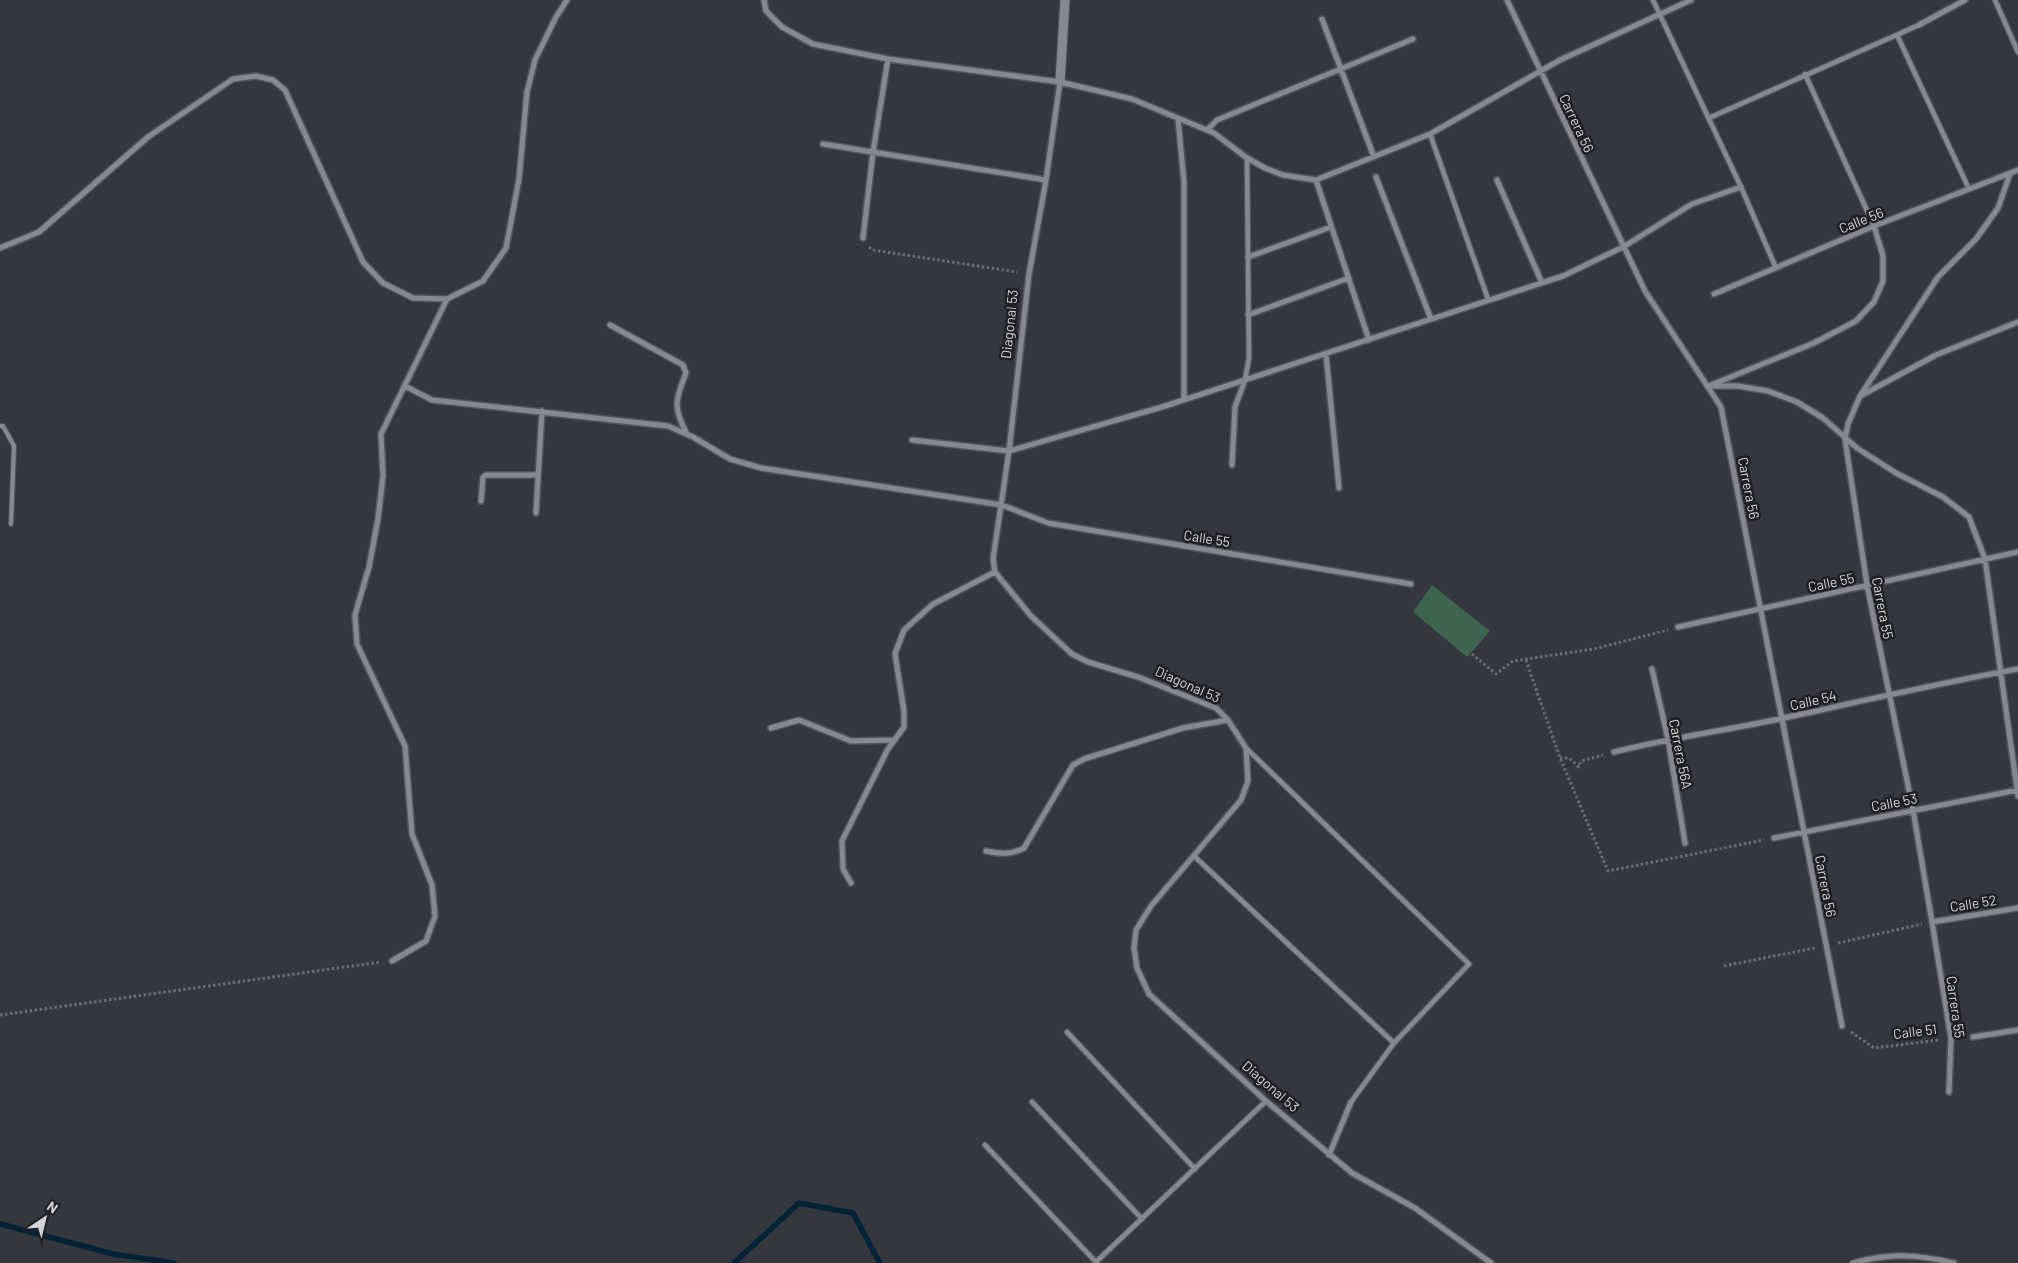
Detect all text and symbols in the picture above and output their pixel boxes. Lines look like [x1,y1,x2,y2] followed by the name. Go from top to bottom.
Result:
[1556,91,1598,155] street label: Carrera 56
[1836,203,1886,237] street label: Calle 56
[997,288,1021,360] street label: Diagonal 53
[1735,456,1763,520] street label: Carrera 56
[1183,526,1231,550] street label: Calle 55
[1806,569,1856,595] street label: Calle 55
[1869,576,1897,640] street label: Carrera 55
[1153,662,1223,706] street label: Diagonal 53
[1788,686,1838,714] street label: Calle 54
[1666,717,1696,791] street label: Carrera 56A
[1869,789,1919,815] street label: Calle 53
[1812,854,1840,918] street label: Carrera 56
[1948,891,1998,915] street label: Calle 52
[1943,975,1969,1039] street label: Carrera 55
[1892,1020,1938,1042] street label: Calle 51
[1239,1057,1303,1115] street label: Diagonal 53
[20,1193,70,1243] north arrow
[44,1197,61,1217] text: N

